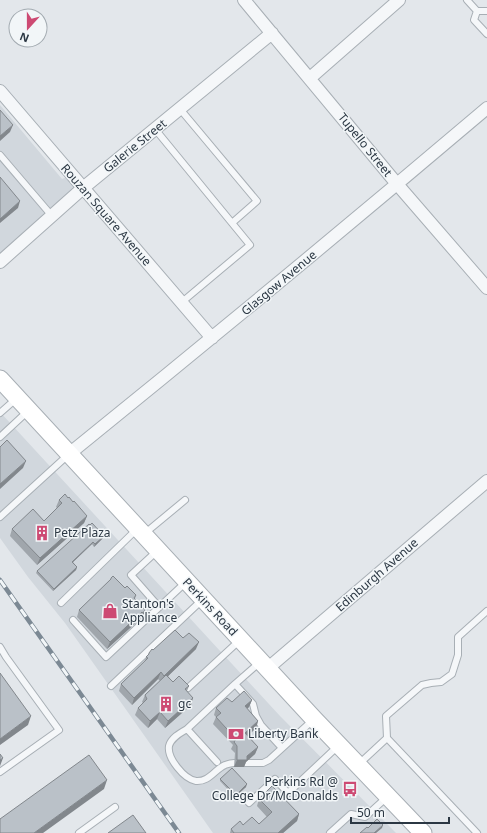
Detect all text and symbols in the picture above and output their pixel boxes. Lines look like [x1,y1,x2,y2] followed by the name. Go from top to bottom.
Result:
[8,8,48,48] north arrow
[17,29,31,46] text: N
[334,109,397,181] street label: Tupello Street
[100,114,170,176] street label: Galerie Street
[57,160,156,269] street label: Rouzan Square Avenue
[237,246,320,319] street label: Glasgow Avenue
[33,524,51,542] building icon: Petz Plaza
[54,524,111,541] place label: Petz Plaza
[332,534,422,615] street label: Edinburgh Avenue
[179,574,242,639] street label: Perkins Road
[122,595,178,626] place label: Stanton's Appliance
[101,602,119,620] shop icon: Stanton's Appliance
[157,695,175,713] building icon: gc
[178,695,191,712] place label: gc
[227,725,245,743] bank icon: Liberty Bank
[248,725,319,742] place label: Liberty Bank
[212,773,338,804] place label: Perkins Rd @ College Dr/McDonalds
[341,780,359,798] bus stop icon: Perkins Rd @ College Dr/McDonalds
[351,799,449,825] scale bar
[357,804,385,821] text: 50 m

